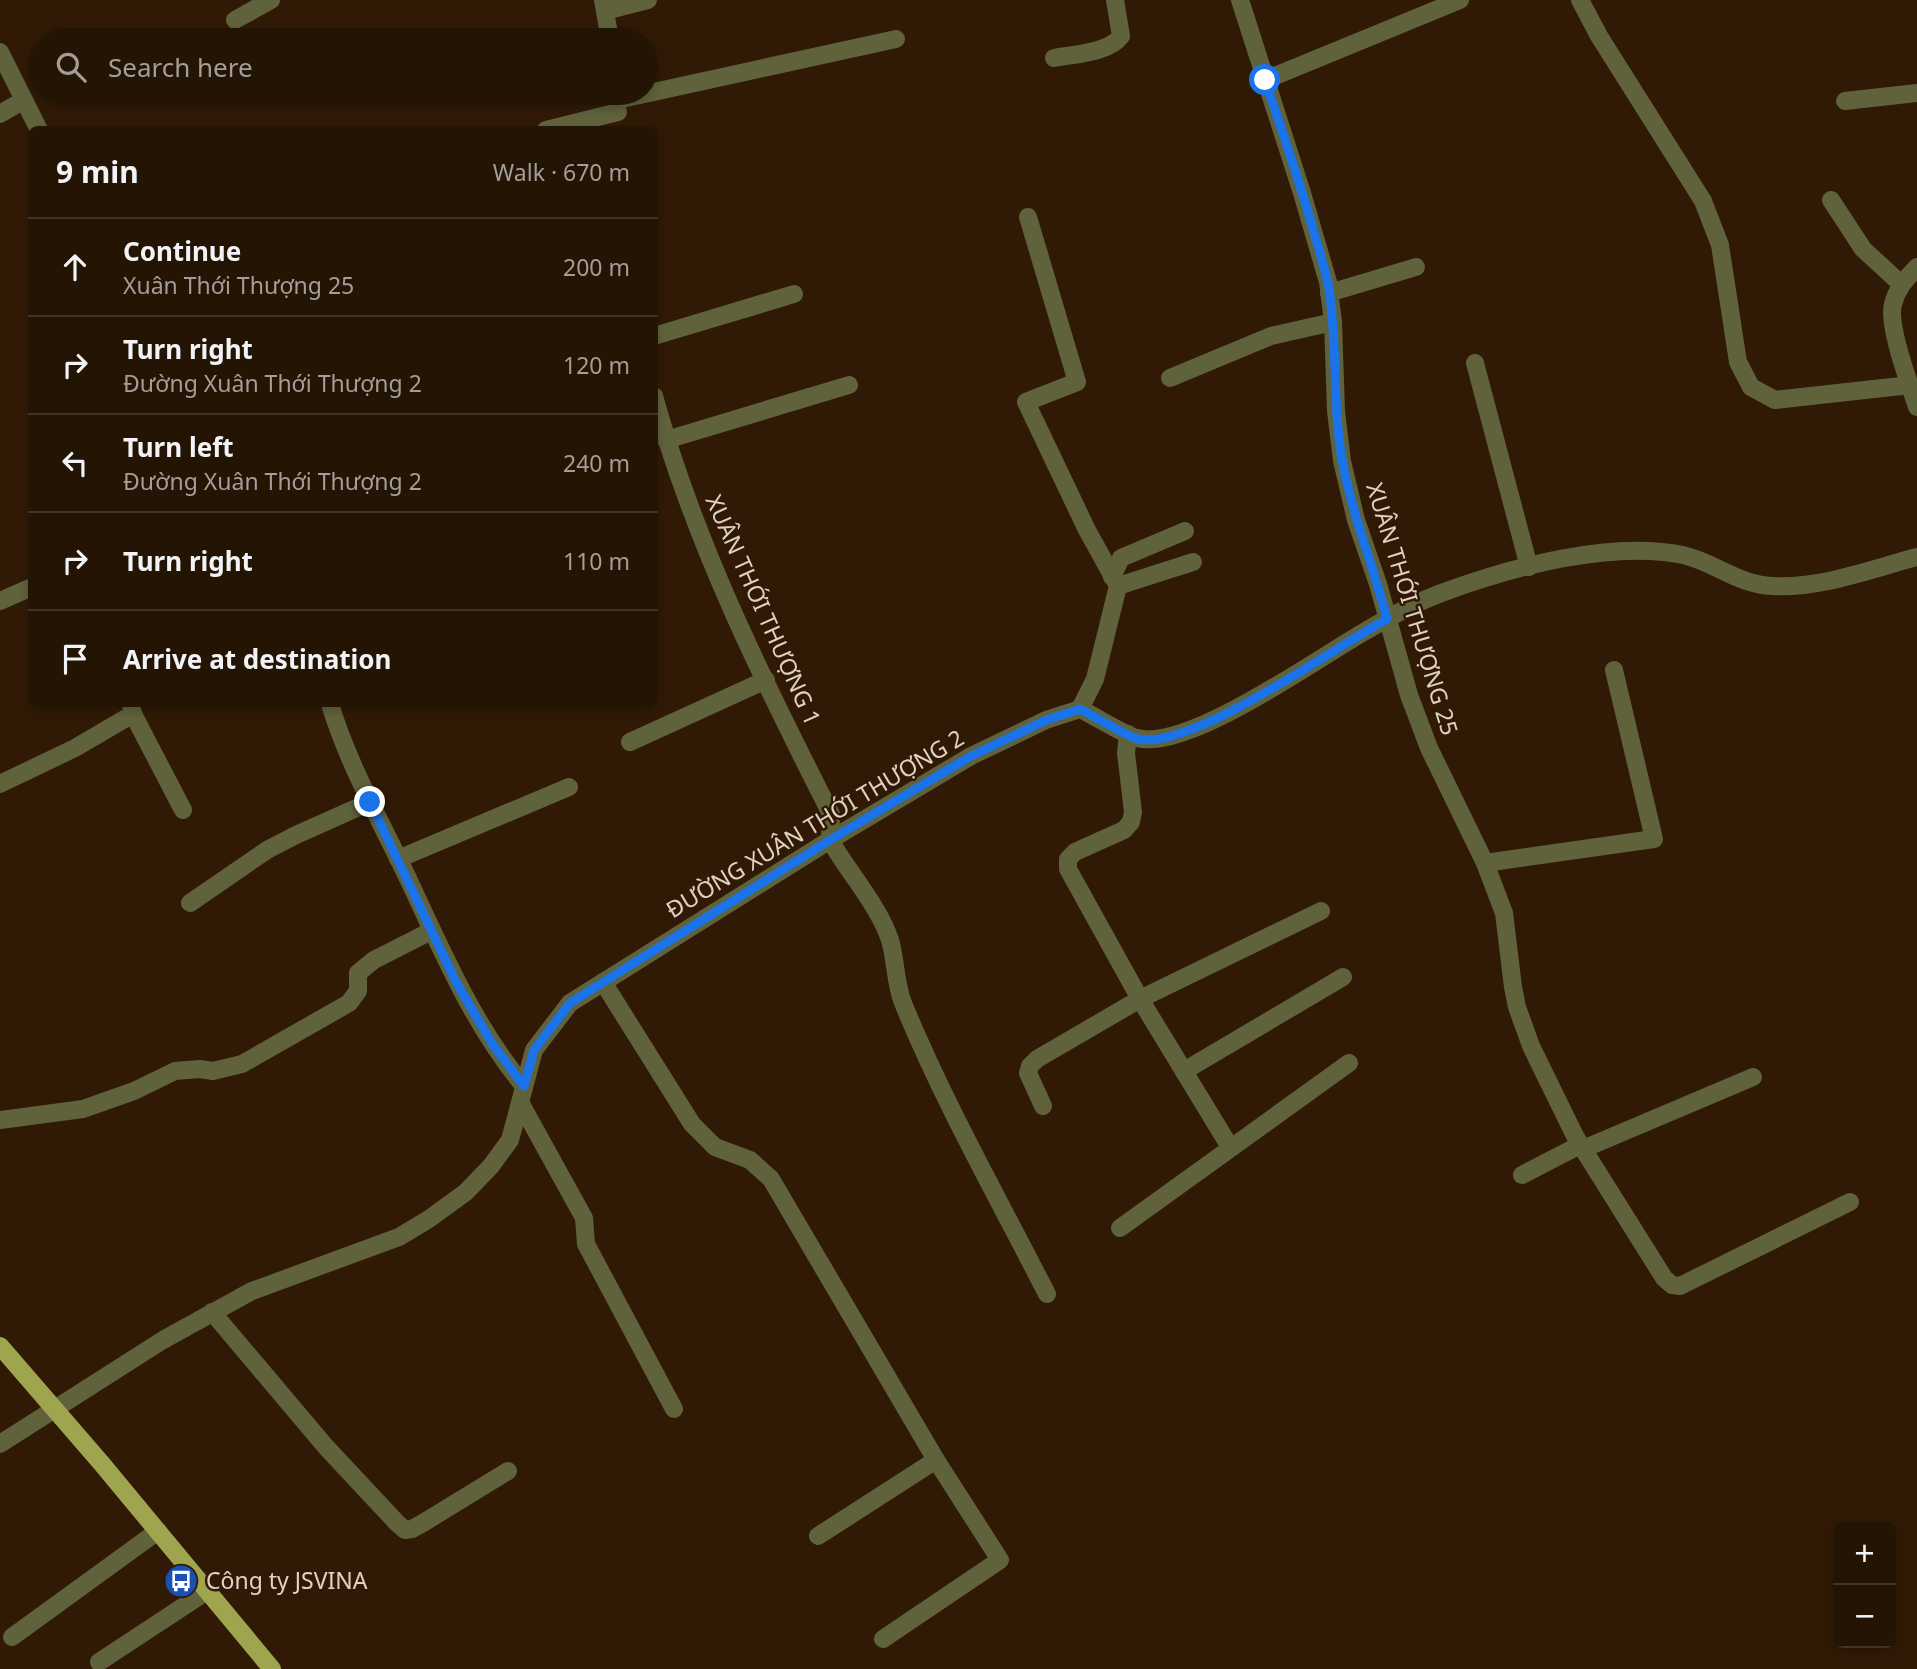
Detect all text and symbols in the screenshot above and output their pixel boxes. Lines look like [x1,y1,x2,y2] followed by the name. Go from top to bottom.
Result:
[28,28,658,105] search box
[52,48,90,86] icon: search
[108,49,253,85] text: Search here
[1249,64,1280,95] route start
[56,151,139,192] text: 9 min
[493,156,630,188] text: Walk · 670 m
[123,233,241,269] text: Continue
[56,248,94,286] icon: ahead
[563,251,630,283] text: 200 m
[123,269,354,301] text: Xuân Thới Thượng 25
[123,331,253,367] text: Turn right
[56,346,94,384] icon: right
[563,349,630,381] text: 120 m
[123,367,422,399] text: Đường Xuân Thới Thượng 2
[123,429,234,465] text: Turn left
[56,444,94,482] icon: left
[563,447,630,479] text: 240 m
[123,465,422,497] text: Đường Xuân Thới Thượng 2
[1359,479,1467,739] street label: XUÂN THỚI THƯỢNG 25
[699,489,829,730] street label: XUÂN THỚI THƯỢNG 1
[56,542,94,580] icon: right
[123,543,253,579] text: Turn right
[563,545,630,577] text: 110 m
[56,640,94,678] icon: arrive
[123,641,392,677] text: Arrive at destination
[660,721,969,925] street label: ĐƯỜNG XUÂN THỚI THƯỢNG 2
[354,786,385,817] route end
[1833,1522,1896,1648] map controls
[1833,1522,1896,1585] button: +
[162,1562,200,1600] bus stop icon: Công ty JSVINA
[206,1564,368,1596] place label: Công ty JSVINA
[1833,1585,1896,1648] button: −

